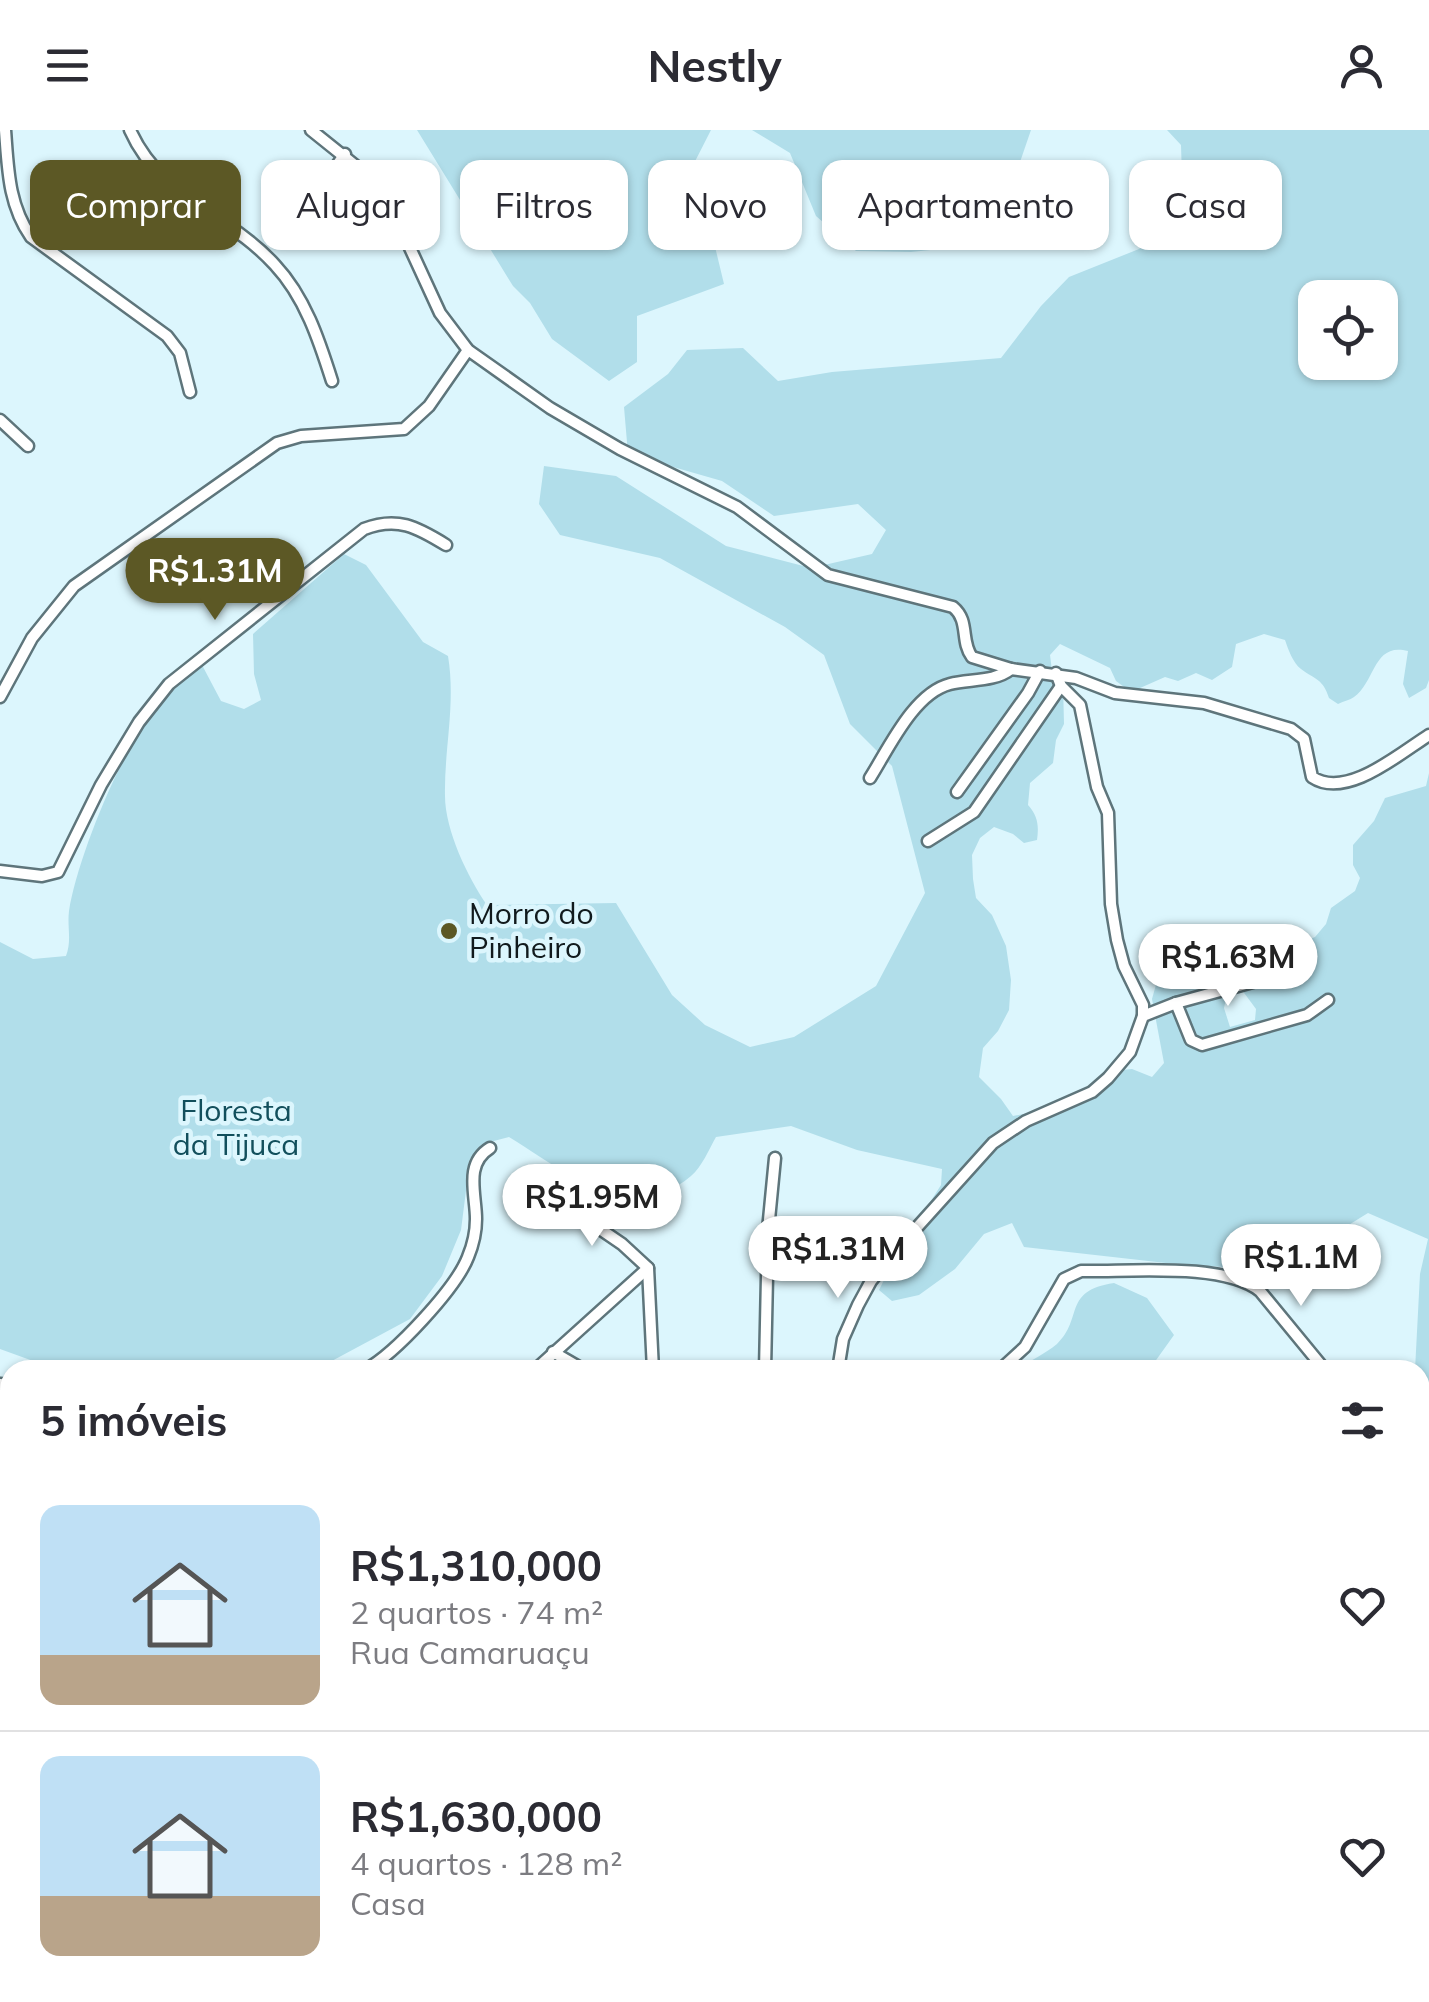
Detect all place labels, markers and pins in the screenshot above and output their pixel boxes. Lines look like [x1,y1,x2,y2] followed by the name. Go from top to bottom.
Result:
[123,538,307,623] pin: R$1.31M
[469,894,594,966] place label: Morro do Pinheiro
[438,920,460,942] marker: Morro do Pinheiro
[1136,924,1320,1009] pin: R$1.63M
[500,1164,684,1249] pin: R$1.95M
[746,1216,930,1301] pin: R$1.31M
[1220,1224,1382,1309] pin: R$1.1M

